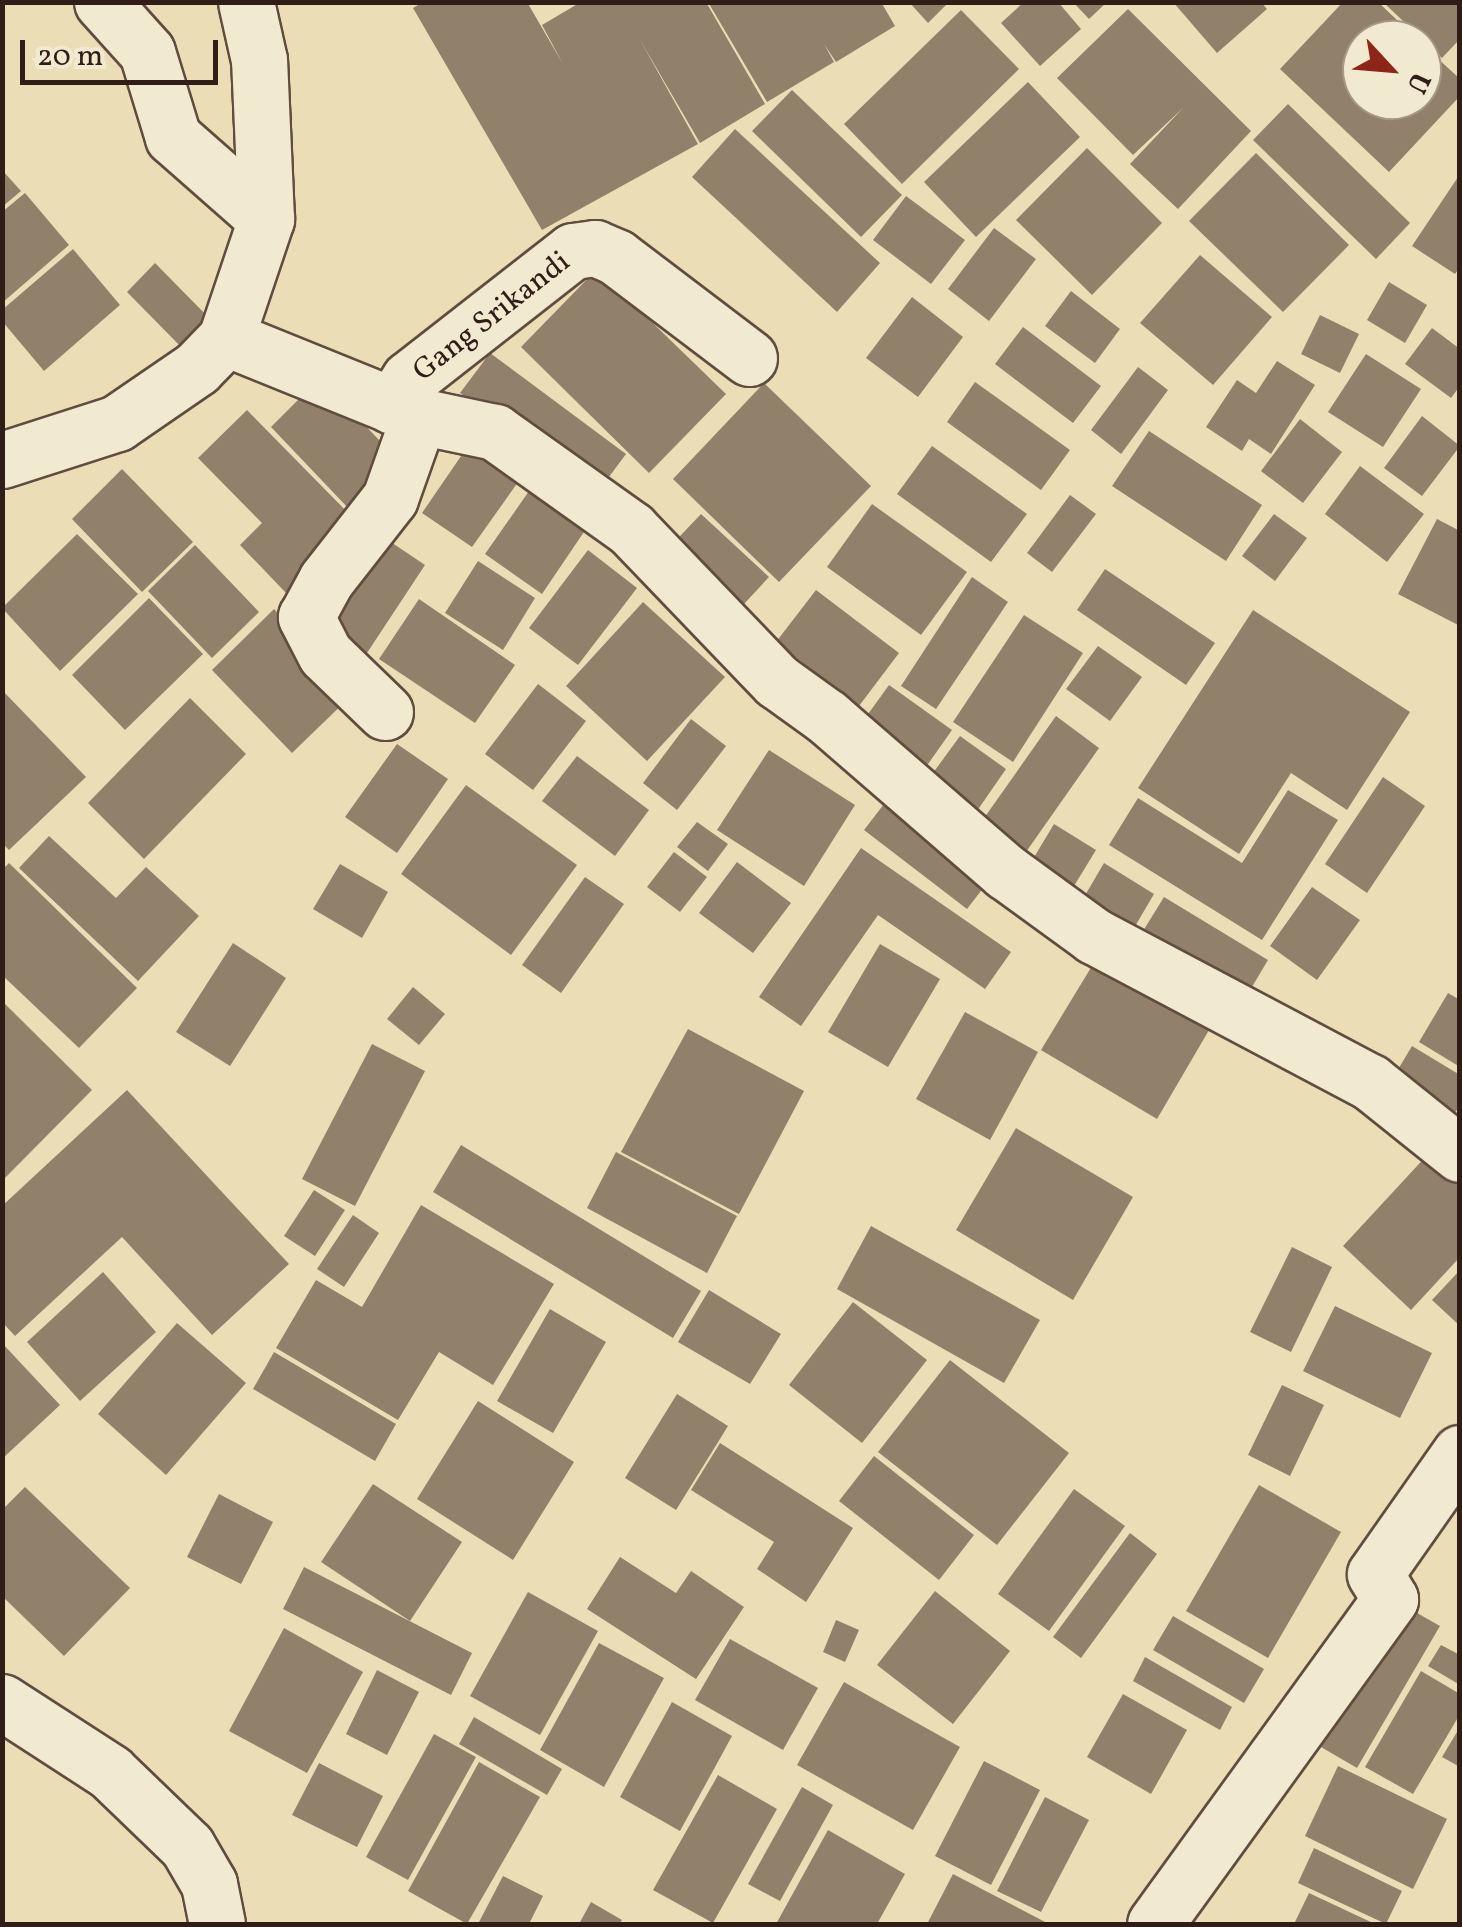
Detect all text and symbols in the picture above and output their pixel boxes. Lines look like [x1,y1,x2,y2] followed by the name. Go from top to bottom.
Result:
[25,20,222,82] scale bar
[1342,20,1442,120] north arrow
[37,36,103,78] text: 20 m
[1396,65,1439,100] text: U
[406,245,578,389] street label: Gang Srikandi

